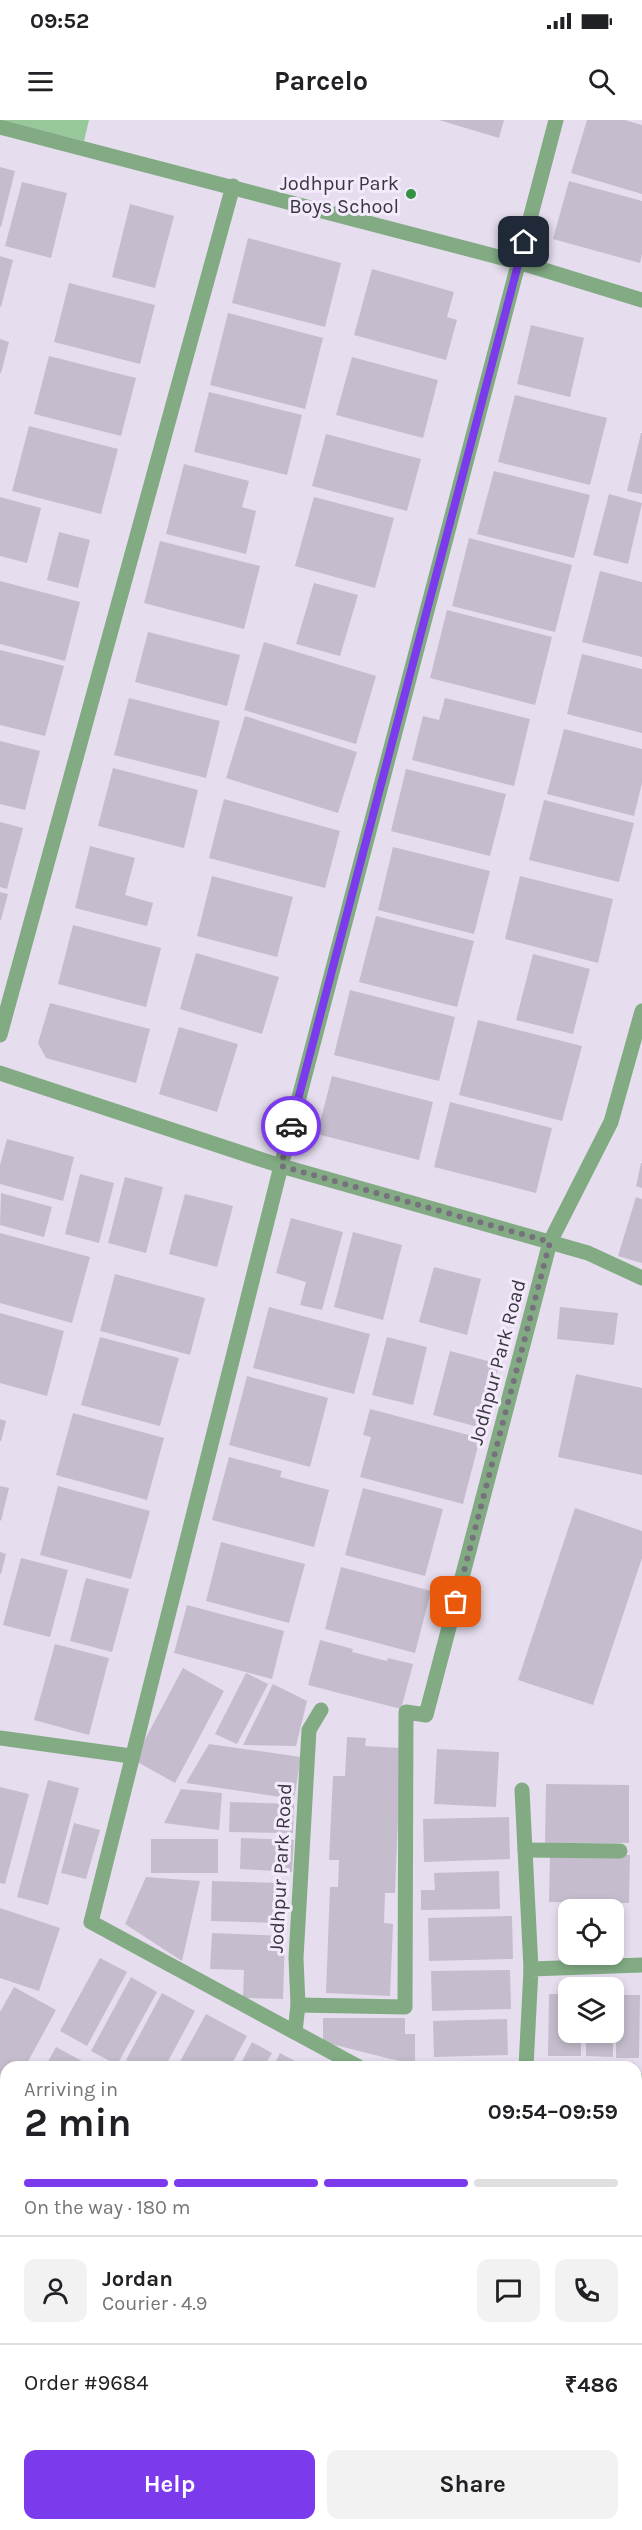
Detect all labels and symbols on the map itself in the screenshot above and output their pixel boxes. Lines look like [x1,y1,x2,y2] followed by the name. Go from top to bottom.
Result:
[280,172,399,218] place label: Jodhpur Park Boys School
[404,187,418,201] marker: Jodhpur Park Boys School
[498,216,549,267] pin
[261,1096,321,1156] courier
[464,1277,531,1447] street label: Jodhpur Park Road
[430,1576,481,1627] pin
[265,1783,296,1954] street label: Jodhpur Park Road

